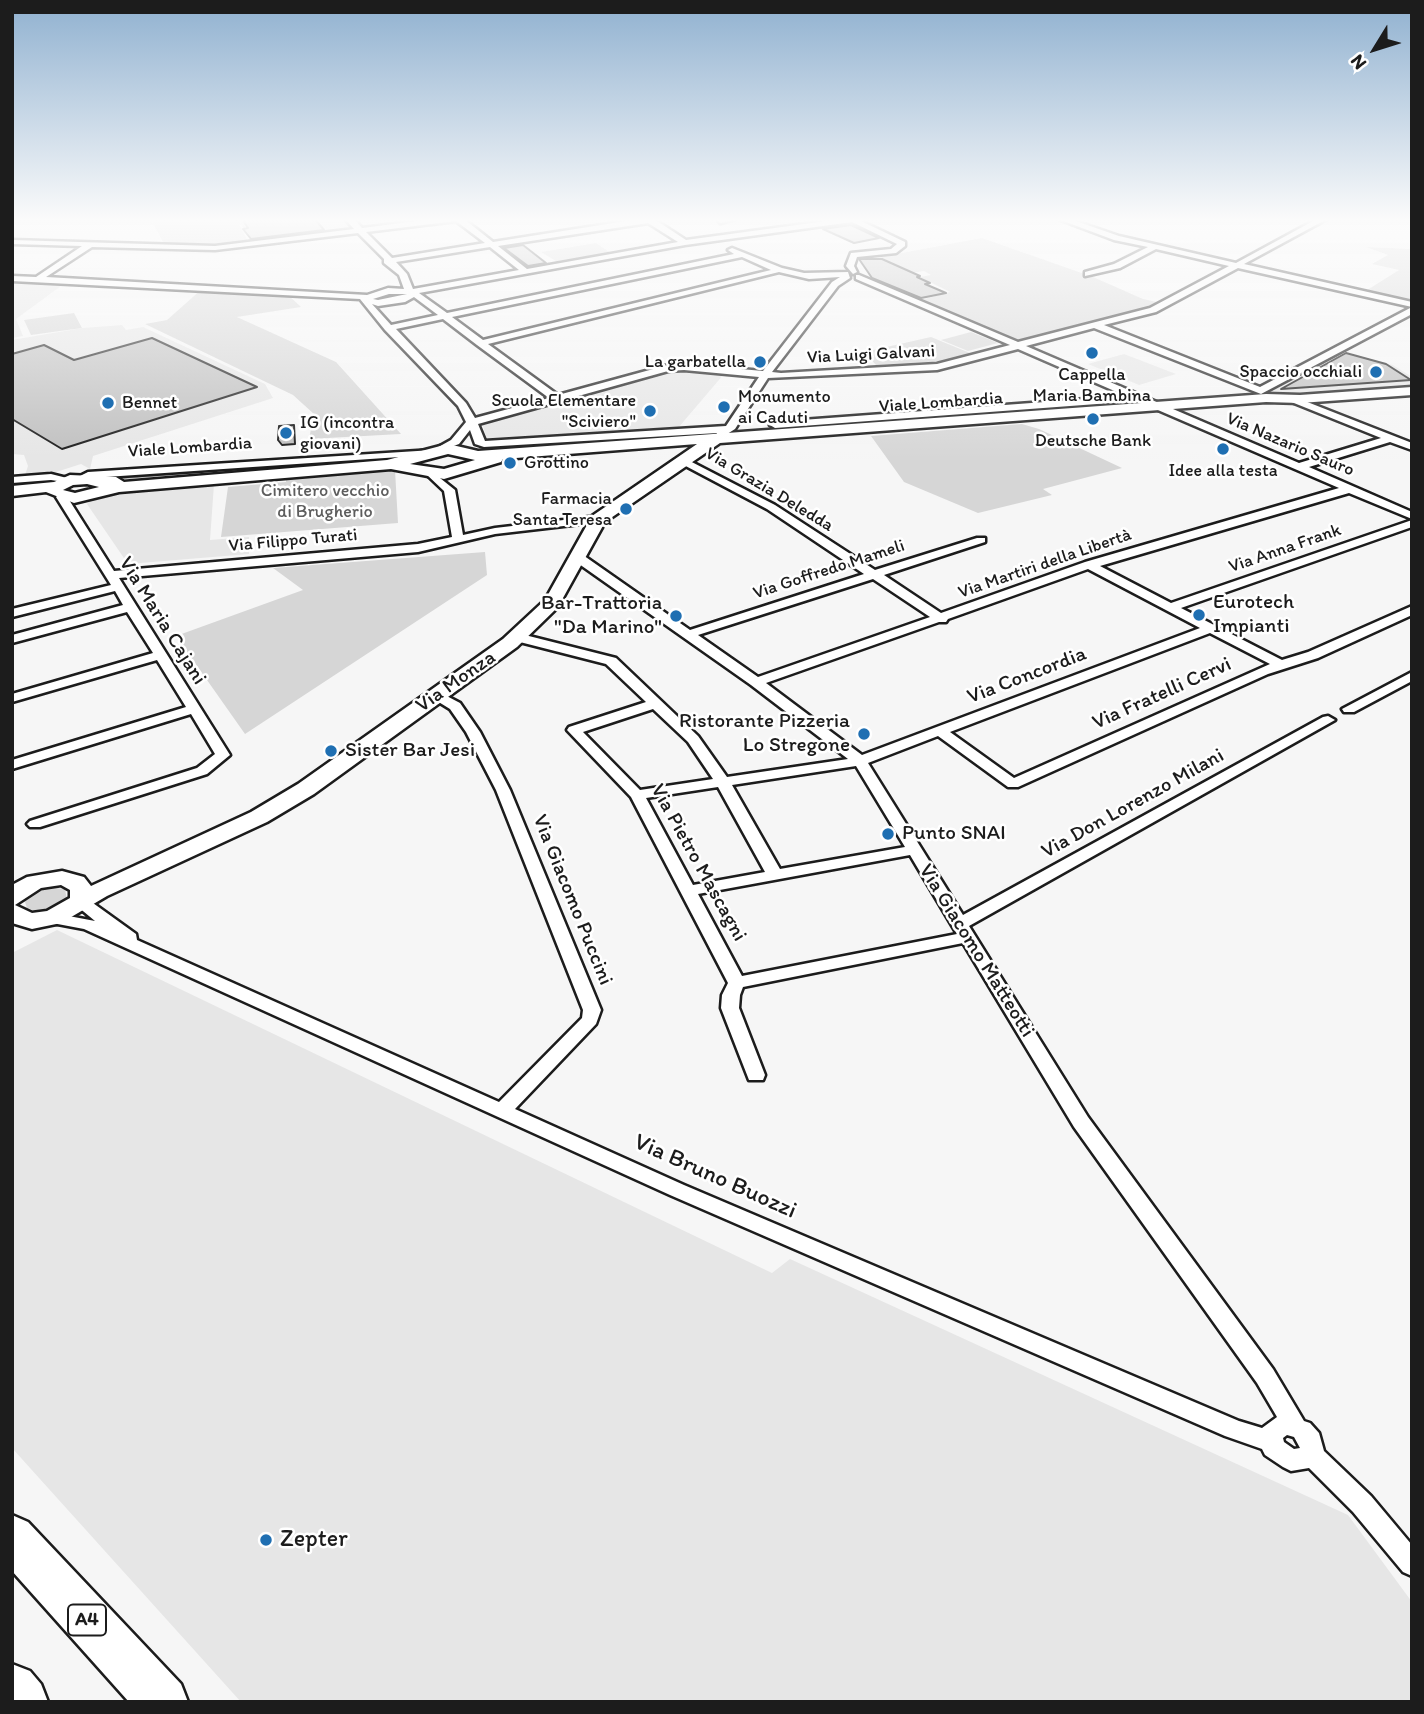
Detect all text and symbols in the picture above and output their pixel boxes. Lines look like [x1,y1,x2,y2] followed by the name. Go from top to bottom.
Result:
[1340,14,1410,84] north arrow
[1345,50,1371,74] text: N
[806,341,936,369] street label: Via Luigi Galvani
[1084,345,1100,361] marker: Cappella Maria Bambina
[645,351,746,373] place label: La garbatella
[752,354,768,370] marker: La garbatella
[1239,361,1362,383] place label: Spaccio occhiali
[1033,364,1151,406] place label: Cappella Maria Bambina
[1368,364,1384,380] marker: Spaccio occhiali
[738,386,831,428] place label: Monumento ai Caduti
[878,388,1004,418] street label: Viale Lombardia
[492,390,636,432] place label: Scuola Elementare "Sciviero"
[122,392,177,414] place label: Bennet
[100,395,116,411] marker: Bennet
[716,399,732,415] marker: Monumento ai Caduti
[642,403,658,419] marker: Scuola Elementare "Sciviero"
[1223,408,1357,482] street label: Via Nazario Sauro
[1085,411,1101,427] marker: Deutsche Bank
[300,412,394,454] place label: IG (incontra giovani)
[278,425,294,441] marker: IG (incontra giovani)
[1035,430,1151,452] place label: Deutsche Bank
[127,433,253,463] street label: Viale Lombardia
[1215,441,1231,457] marker: Idee alla testa
[701,443,837,537] street label: Via Grazia Deledda
[524,452,589,474] place label: Grottino
[502,455,518,471] marker: Grottino
[1168,460,1278,482] place label: Idee alla testa
[261,480,389,522] park label: Cimitero vecchio di Brugherio
[513,488,612,530] place label: Farmacia Santa Teresa
[618,501,634,517] marker: Farmacia Santa Teresa
[1226,520,1344,578] street label: Via Anna Frank
[955,524,1135,604] street label: Via Martiri della Libertà
[228,525,358,557] street label: Via Filippo Turati
[750,535,908,605] street label: Via Goffredo Mameli
[113,552,211,690] street label: Via Maria Cajani
[1213,590,1294,640] place label: Eurotech Impianti
[541,591,662,641] place label: Bar-Trattoria "Da Marino"
[1191,607,1207,623] marker: Eurotech Impianti
[668,608,684,624] marker: Bar-Trattoria "Da Marino"
[964,642,1090,710] street label: Via Concordia
[411,645,501,719] street label: Via Monza
[1089,652,1235,736] street label: Via Fratelli Cervi
[679,709,850,759] place label: Ristorante Pizzeria Lo Stregone
[856,726,872,742] marker: Ristorante Pizzeria Lo Stregone
[345,738,475,764] place label: Sister Bar Jesi
[323,743,339,759] marker: Sister Bar Jesi
[1037,743,1229,865] street label: Via Don Lorenzo Milani
[644,780,752,946] street label: Via Pietro Mascagni
[526,811,618,989] street label: Via Giacomo Puccini
[902,821,1006,847] place label: Punto SNAI
[880,826,896,842] marker: Punto SNAI
[913,860,1039,1042] street label: Via Giacomo Matteotti
[629,1128,801,1226] street label: Via Bruno Buozzi
[280,1526,348,1554] place label: Zepter
[258,1532,274,1548] marker: Zepter
[68,1604,106,1636] road number: A4

